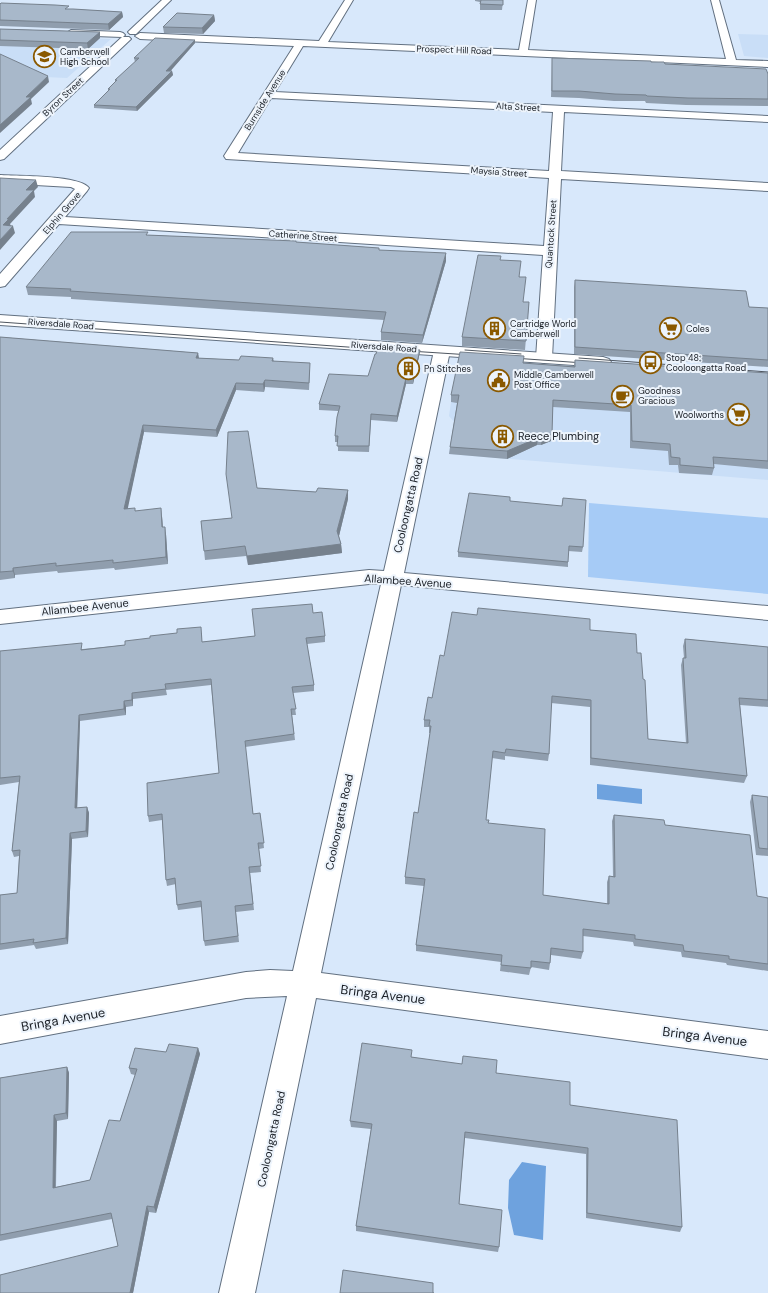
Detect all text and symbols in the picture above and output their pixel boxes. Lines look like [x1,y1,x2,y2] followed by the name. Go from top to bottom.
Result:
[416,43,492,57] street label: Prospect Hill Road
[32,44,58,70] school or university icon: Camberwell High School
[60,46,109,68] place label: Camberwell High School
[241,67,289,133] street label: Burnside Avenue
[40,75,86,119] street label: Byron Street
[496,100,541,114] street label: Alta Street
[470,164,528,180] street label: Maysia Street
[40,189,84,237] street label: Elphin Grove
[543,199,559,269] street label: Quantock Street
[268,228,338,244] street label: Catherine Street
[28,316,95,332] street label: Riversdale Road
[481,316,507,342] building icon: Cartridge World Camberwell
[658,316,684,342] supermarket icon: Coles
[510,318,577,340] place label: Cartridge World Camberwell
[686,323,710,335] place label: Coles
[351,339,418,355] street label: Riversdale Road
[637,350,663,376] bus stop icon: Stop 48: Cooloongatta Road
[666,352,746,374] place label: Stop 48: Cooloongatta Road
[395,356,421,382] building icon: Pn Stitches
[424,363,472,375] place label: Pn Stitches
[485,367,511,393] public building icon: Middle Camberwell Post Office
[514,369,594,391] place label: Middle Camberwell Post Office
[609,383,635,409] cafe icon: Goodness Gracious
[638,385,681,407] place label: Goodness Gracious
[726,402,752,428] supermarket icon: Woolworths
[674,409,724,421] place label: Woolworths
[489,423,515,449] building icon: Reece Plumbing
[518,429,599,443] place label: Reece Plumbing
[390,456,426,554] street label: Cooloongatta Road
[364,571,452,591] street label: Allambee Avenue
[41,595,129,619] street label: Allambee Avenue
[322,773,356,871] street label: Cooloongatta Road
[340,981,426,1008] street label: Bringa Avenue
[20,1004,107,1035] street label: Bringa Avenue
[662,1023,748,1050] street label: Bringa Avenue
[254,1090,288,1188] street label: Cooloongatta Road

